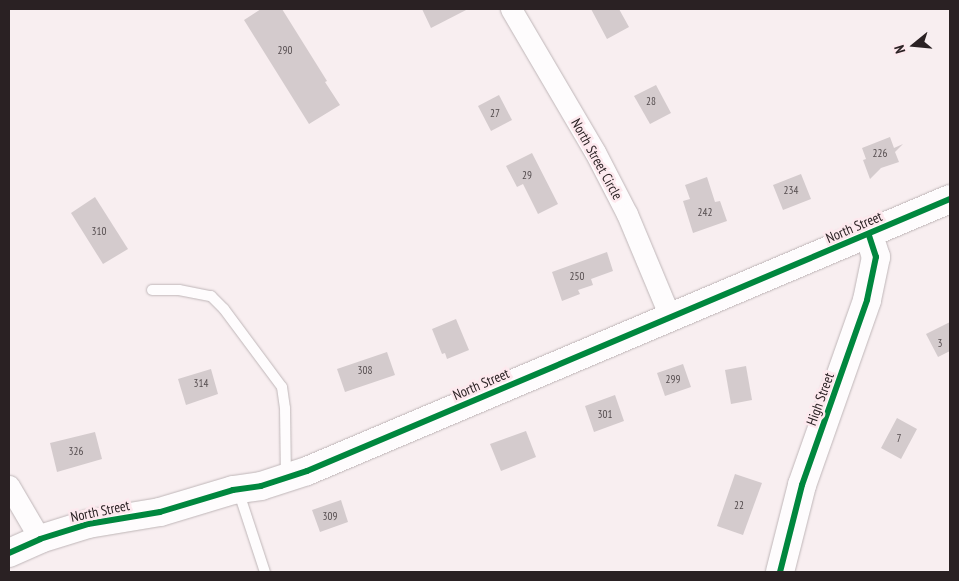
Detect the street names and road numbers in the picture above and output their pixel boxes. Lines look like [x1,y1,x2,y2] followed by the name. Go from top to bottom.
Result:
[568,116,626,202] street label: North Street Circle
[823,208,885,246] street label: North Street
[450,365,512,403] street label: North Street
[803,370,837,428] street label: High Street
[69,497,131,525] street label: North Street

